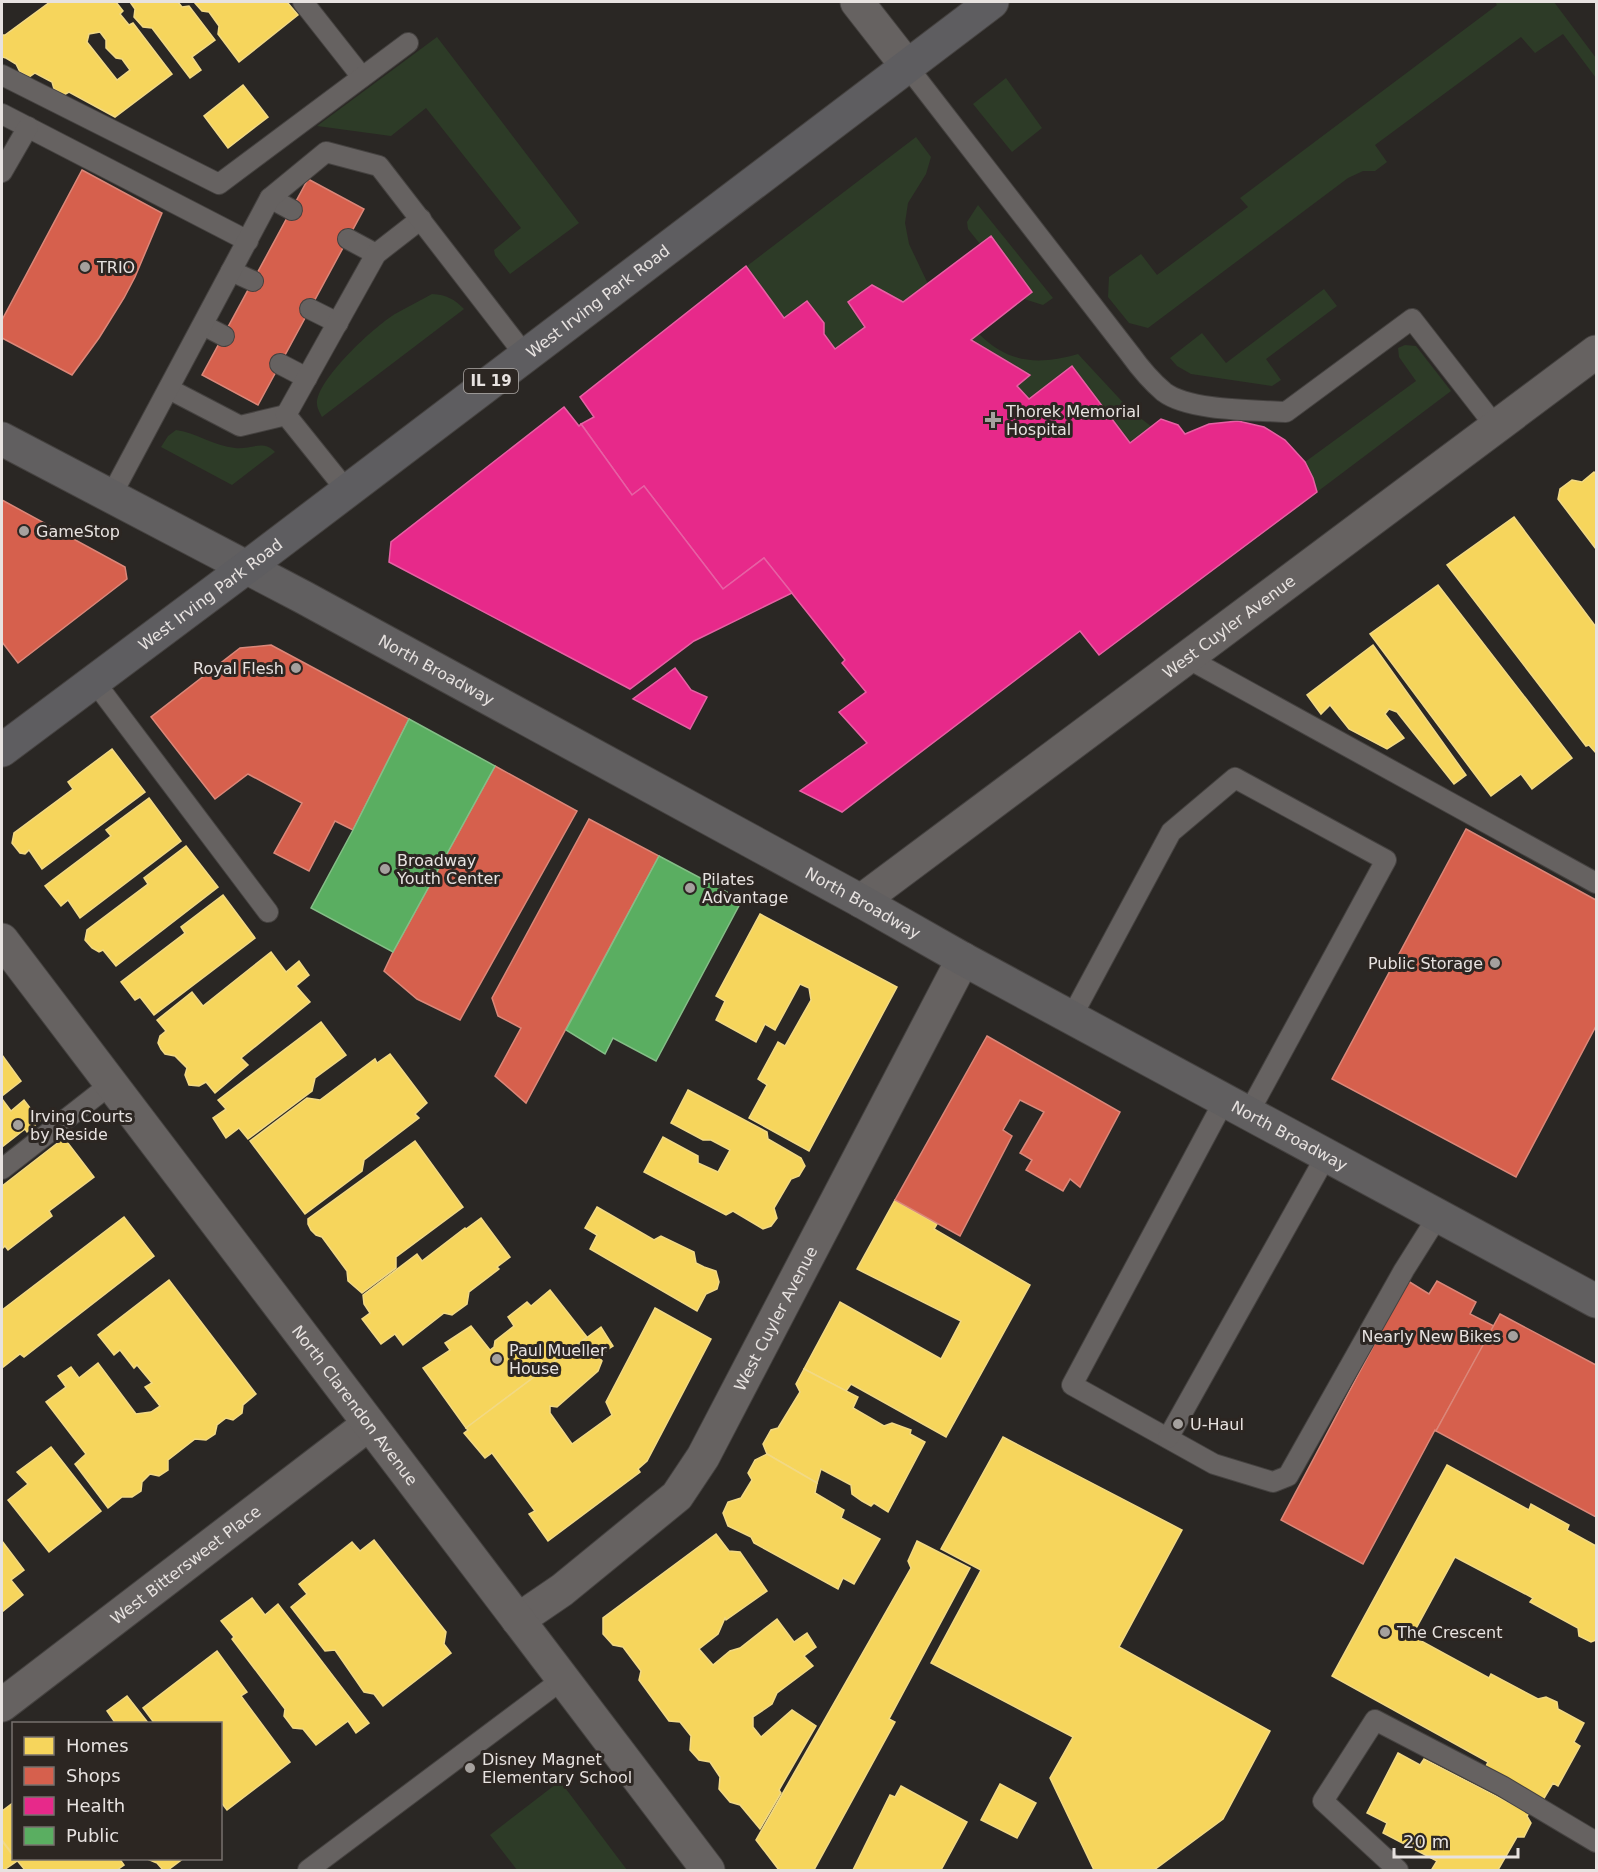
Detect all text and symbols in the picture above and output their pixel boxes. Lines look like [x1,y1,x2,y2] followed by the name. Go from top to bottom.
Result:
[523,241,673,362] street label: West Irving Park Road
[96,258,135,277] place label: TRIO
[78,260,92,274] marker: TRIO
[464,369,518,393] road number: IL 19
[1005,402,1140,439] place label: Thorek Memorial Hospital
[984,411,1002,429] marker: Thorek Memorial Hospital
[36,522,120,541] place label: GameStop
[17,524,31,538] marker: GameStop
[135,535,286,655] street label: West Irving Park Road
[1159,571,1299,682] street label: West Cuyler Avenue
[375,631,498,709] street label: North Broadway
[193,659,284,678] place label: Royal Flesh
[289,661,303,675] marker: Royal Flesh
[396,851,500,888] place label: Broadway Youth Center
[378,862,392,876] marker: Broadway Youth Center
[802,863,924,943] street label: North Broadway
[702,870,788,907] place label: Pilates Advantage
[683,881,697,895] marker: Pilates Advantage
[1368,954,1483,973] place label: Public Storage
[1488,956,1502,970] marker: Public Storage
[1228,1097,1351,1175] street label: North Broadway
[30,1107,133,1144] place label: Irving Courts by Reside
[11,1118,25,1132] marker: Irving Courts by Reside
[730,1243,821,1394] street label: West Cuyler Avenue
[288,1322,422,1489] street label: North Clarendon Avenue
[1362,1327,1501,1346] place label: Nearly New Bikes
[1506,1329,1520,1343] marker: Nearly New Bikes
[509,1341,607,1378] place label: Paul Mueller House
[490,1352,504,1366] marker: Paul Mueller House
[1190,1415,1244,1434] place label: U-Haul
[1171,1417,1185,1431] marker: U-Haul
[107,1502,265,1628] street label: West Bittersweet Place
[1396,1623,1502,1642] place label: The Crescent
[1378,1625,1392,1639] marker: The Crescent
[12,1722,222,1860] legend
[66,1735,129,1756] text: Homes
[482,1750,632,1787] place label: Disney Magnet Elementary School
[463,1761,477,1775] marker: Disney Magnet Elementary School
[66,1765,121,1786] text: Shops
[66,1795,125,1816] text: Health
[1394,1821,1518,1859] scale bar
[66,1825,119,1846] text: Public
[1403,1831,1449,1852] text: 20 m

